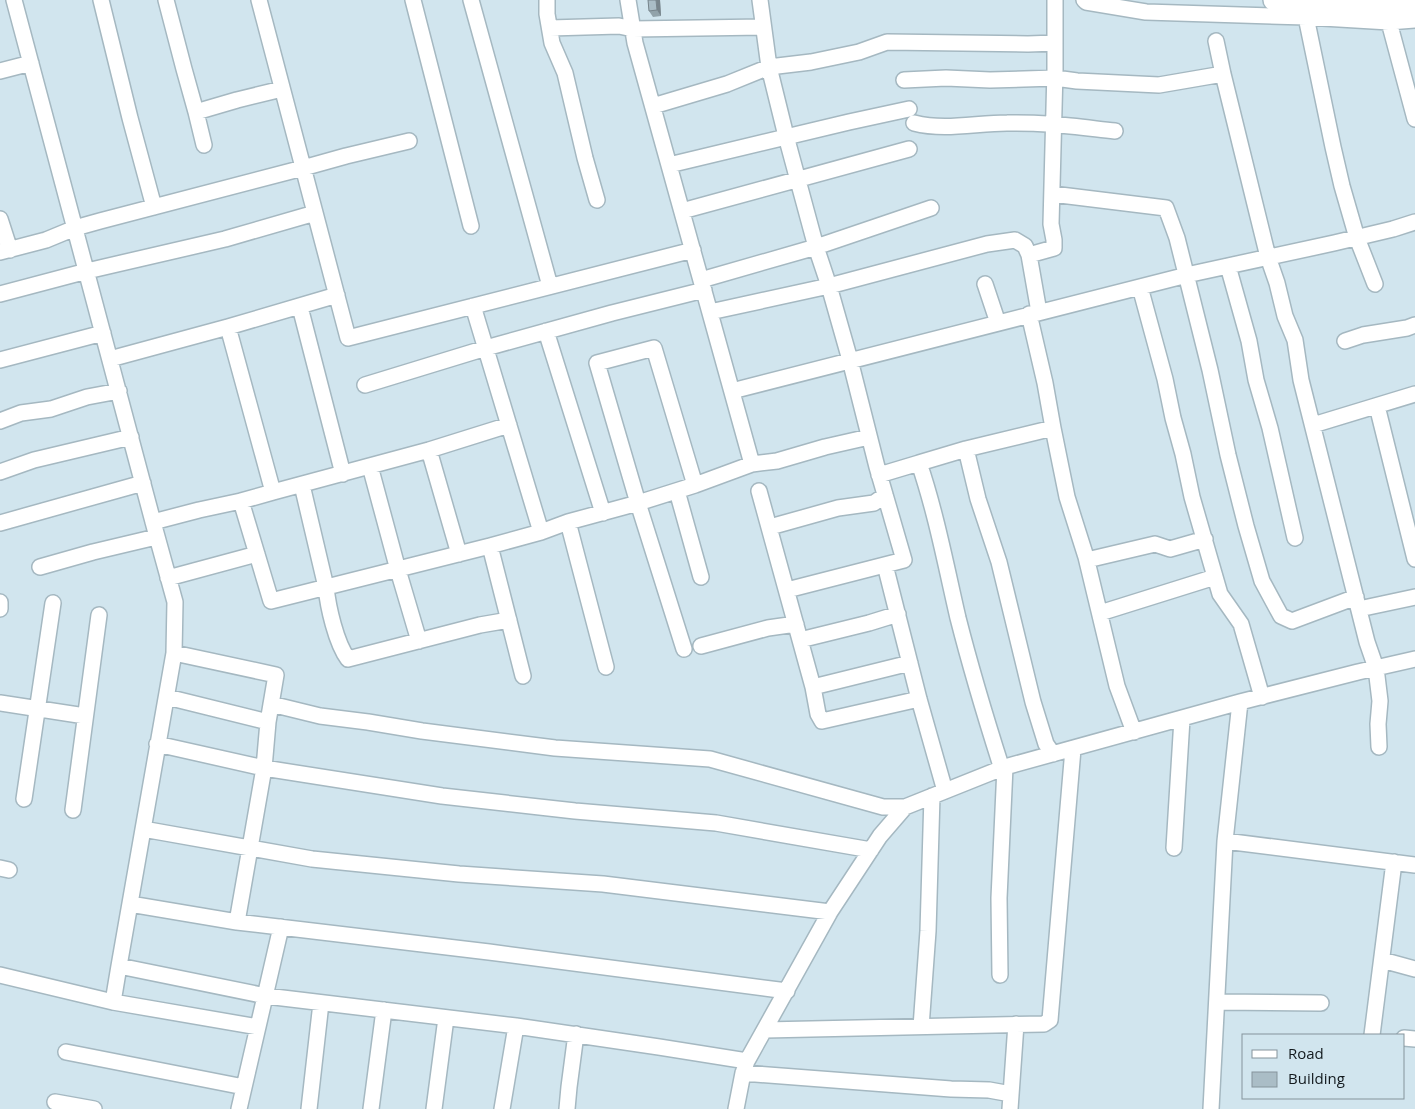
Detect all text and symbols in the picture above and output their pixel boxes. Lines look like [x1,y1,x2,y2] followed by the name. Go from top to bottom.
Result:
[1242,1034,1405,1099] legend
[1288,1043,1324,1063] text: Road
[1288,1068,1345,1088] text: Building

